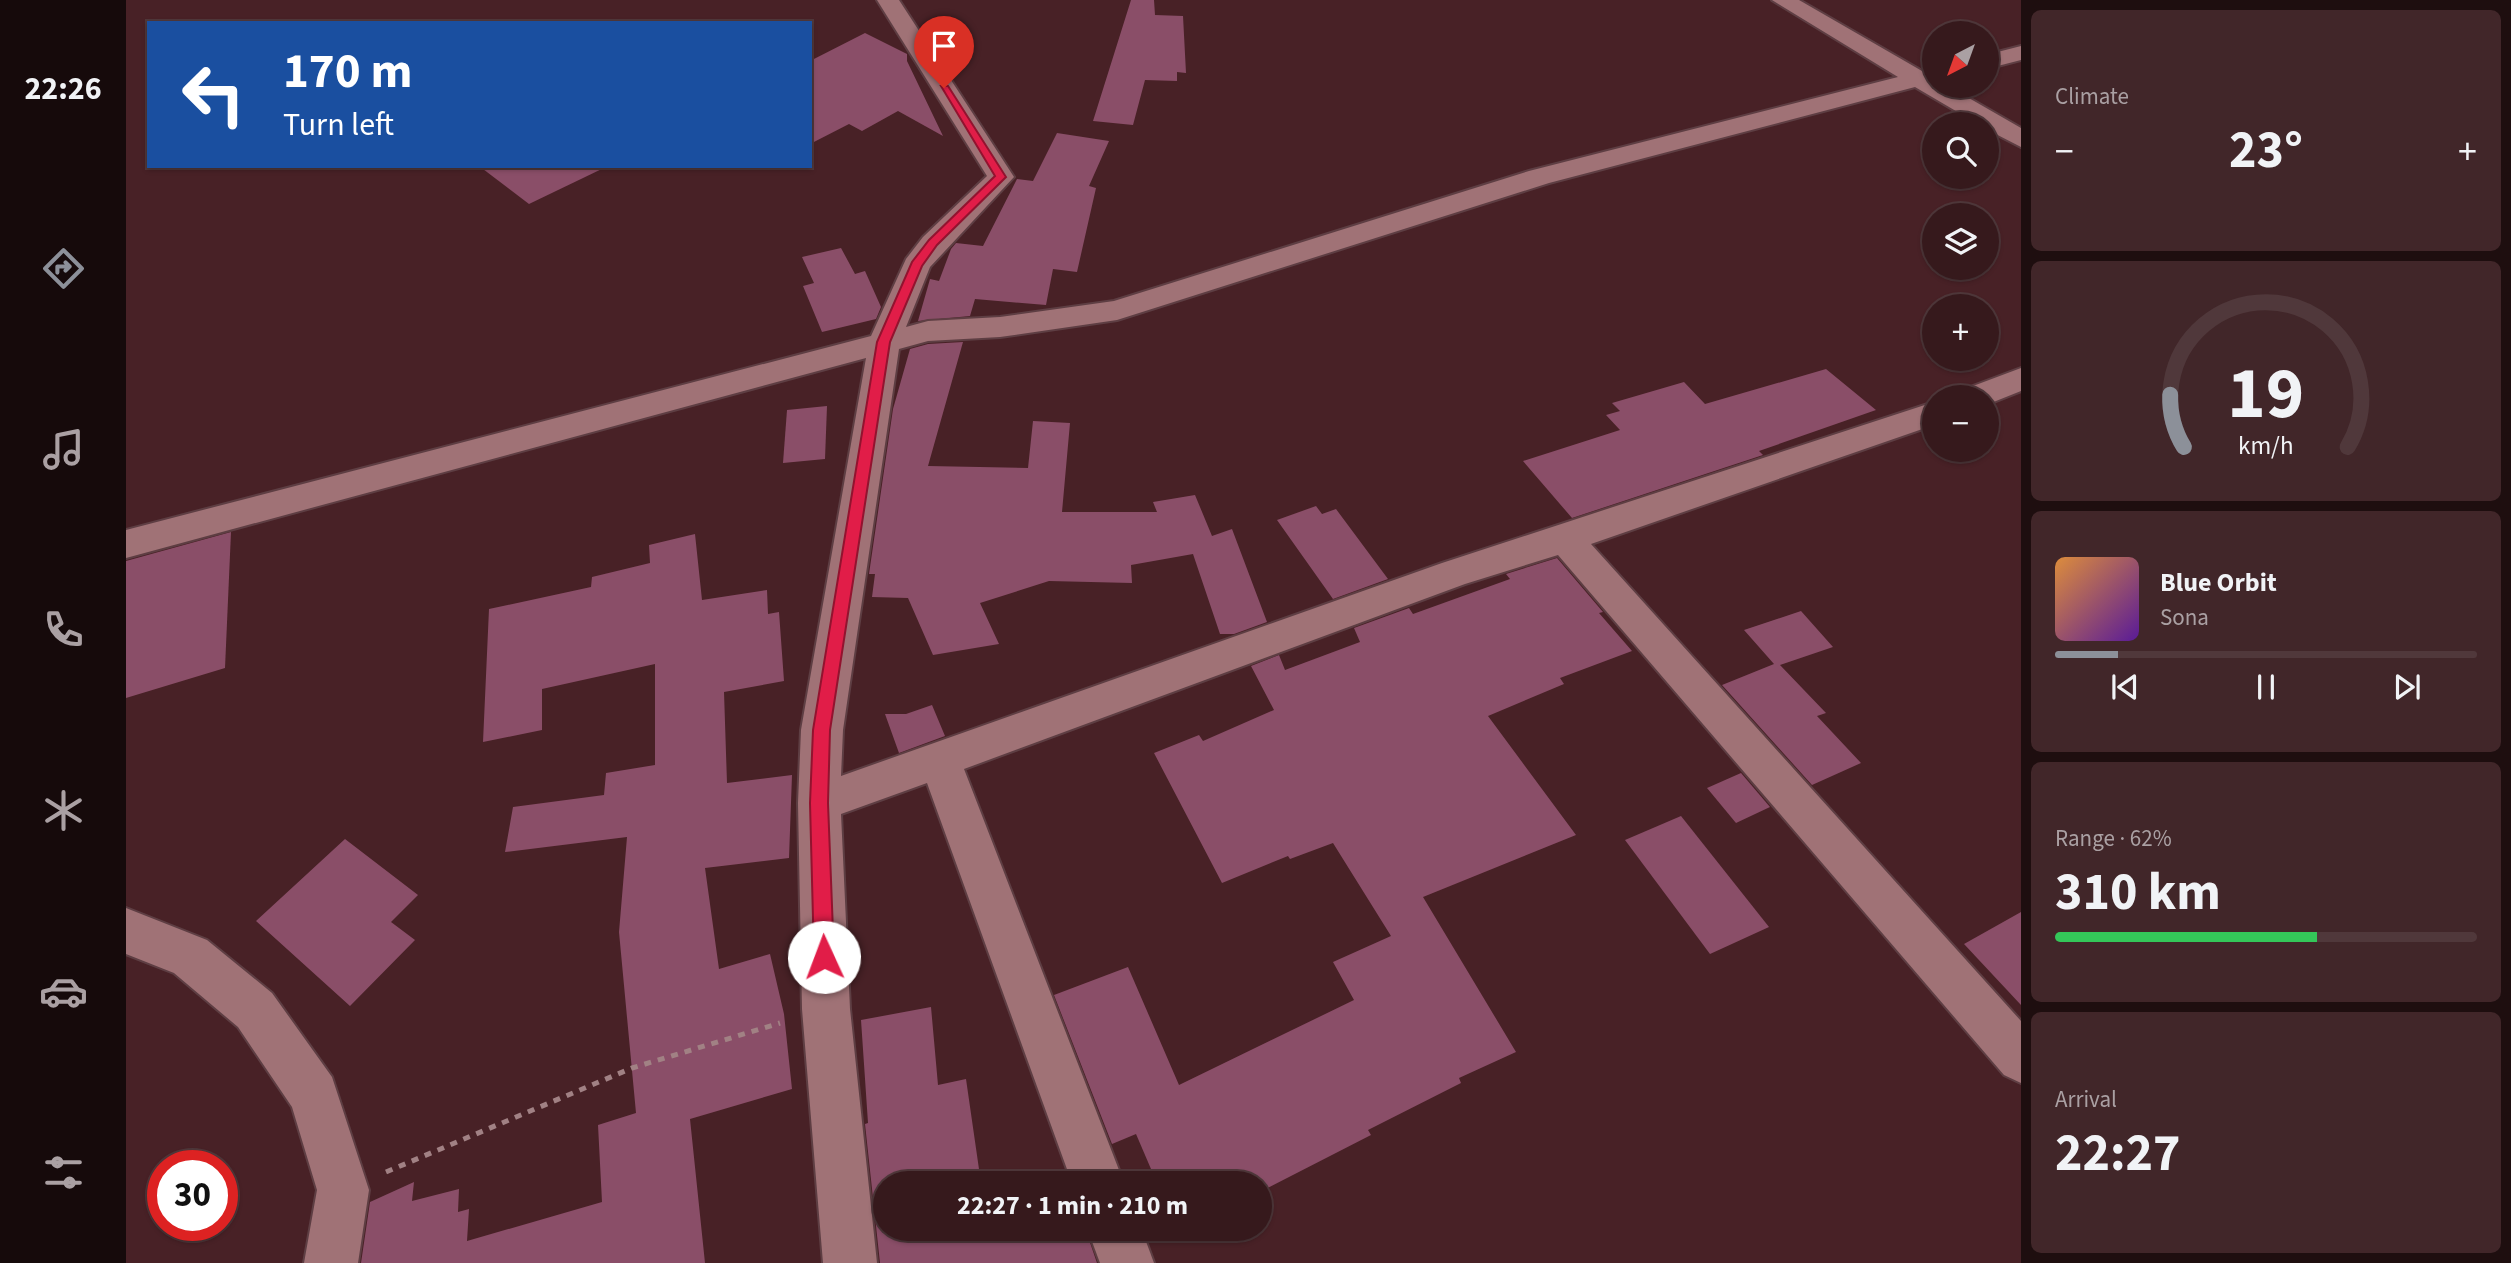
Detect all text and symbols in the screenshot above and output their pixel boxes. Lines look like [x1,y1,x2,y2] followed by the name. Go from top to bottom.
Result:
[914,16,974,88] pin
[1922,21,1998,98] north arrow
[1922,21,1999,462] map controls
[925,27,963,65] icon: arrive
[283,37,412,107] text: 170 m
[168,49,259,140] icon: left
[24,66,102,112] text: 22:26
[2055,80,2129,113] text: Climate
[283,102,394,148] text: Turn left
[1922,112,1999,189] button: search
[2229,114,2303,188] text: 23°
[2055,125,2074,179] text: −
[2458,125,2477,179] text: +
[1922,203,1999,280] button: layers
[39,244,88,293] icon: directions
[1922,294,1999,371] button: +
[2228,342,2304,446] text: 19
[1922,385,1999,462] button: −
[39,425,88,474] icon: music
[2238,428,2294,464] text: km/h
[2160,564,2277,601] text: Blue Orbit
[2160,601,2209,634] text: Sona
[39,605,88,654] icon: phone
[2106,668,2144,706] icon: previous
[2247,668,2285,706] icon: pause
[2388,668,2426,706] icon: next
[39,786,88,835] icon: climate
[2055,822,2172,855] text: Range · 62%
[2055,856,2221,930] text: 310 km
[787,920,861,994] position arrow
[39,967,88,1016] icon: car
[2055,1083,2117,1116] text: Arrival
[2055,1117,2180,1191] text: 22:27
[39,1148,88,1197] icon: filters
[147,1150,238,1241] speed limit sign: 30
[957,1187,1188,1224] text: 22:27 · 1 min · 210 m

